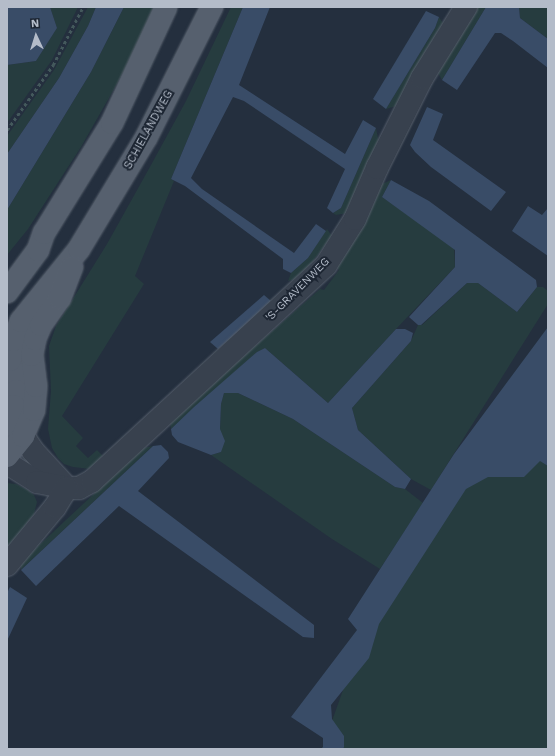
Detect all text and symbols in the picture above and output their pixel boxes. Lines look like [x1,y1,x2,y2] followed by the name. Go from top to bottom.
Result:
[16,16,56,56] north arrow
[31,17,40,30] text: N
[122,88,176,172] street label: SCHIELANDWEG
[263,255,333,325] street label: 'S-GRAVENWEG

